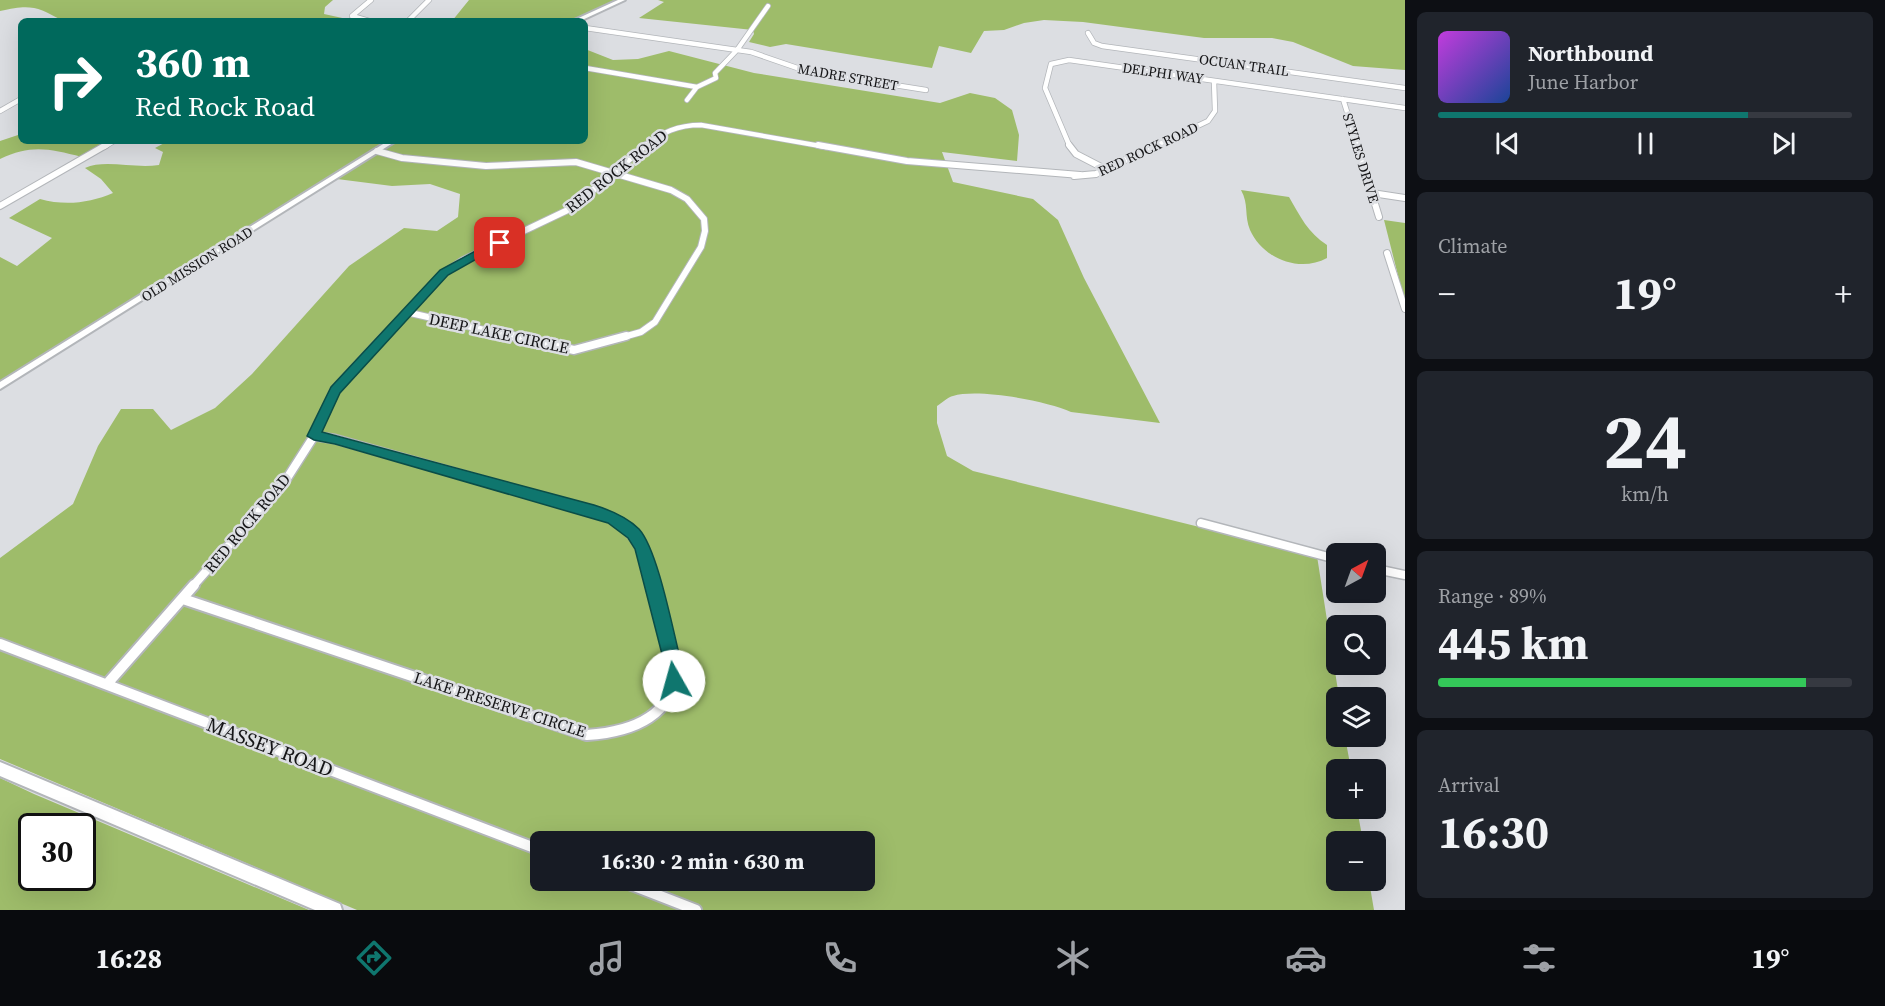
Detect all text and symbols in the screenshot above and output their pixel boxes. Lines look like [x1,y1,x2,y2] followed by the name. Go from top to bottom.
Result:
[135,33,250,91] text: 360 m
[1528,38,1653,68] text: Northbound
[36,42,114,120] icon: right
[1198,49,1290,81] street label: OCUAN TRAIL
[1121,57,1205,89] street label: DELPHI WAY
[796,58,901,96] street label: MADRE STREET
[1528,68,1638,96] text: June Harbor
[135,88,315,125] text: Red Rock Road
[1338,111,1384,205] street label: STYLES DRIVE
[1095,117,1201,181] street label: RED ROCK ROAD
[560,124,672,218] street label: RED ROCK ROAD
[1491,127,1524,160] icon: previous
[1629,127,1662,160] icon: pause
[1767,127,1800,160] icon: next
[474,217,525,268] pin
[137,222,257,306] street label: OLD MISSION ROAD
[483,226,516,259] icon: arrive
[1438,232,1507,260] text: Climate
[1613,262,1677,324] text: 19°
[1438,271,1456,316] text: −
[1834,271,1852,316] text: +
[427,307,571,359] street label: DEEP LAKE CIRCLE
[1603,387,1687,494] text: 24
[199,469,295,577] street label: RED ROCK ROAD
[1621,480,1669,508] text: km/h
[1326,543,1386,603] north arrow
[1326,543,1386,891] map controls
[1438,582,1547,610] text: Range · 89%
[1438,612,1589,674] text: 445 km
[1326,615,1386,675] button: search
[642,649,706,713] position arrow
[411,666,589,742] street label: LAKE PRESERVE CIRCLE
[1326,687,1386,747] button: layers
[203,710,337,784] street label: MASSEY ROAD
[1326,759,1386,819] button: +
[1438,771,1500,799] text: Arrival
[1438,801,1549,863] text: 16:30
[18,813,96,891] speed limit sign: 30
[1326,831,1386,891] button: −
[601,846,804,876] text: 16:30 · 2 min · 630 m
[353,937,395,979] icon: directions
[586,937,628,979] icon: music
[819,937,861,979] icon: phone
[1052,937,1094,979] icon: climate
[1285,937,1327,979] icon: car
[1518,937,1560,979] icon: filters
[96,940,162,977] text: 16:28
[1751,940,1789,977] text: 19°

